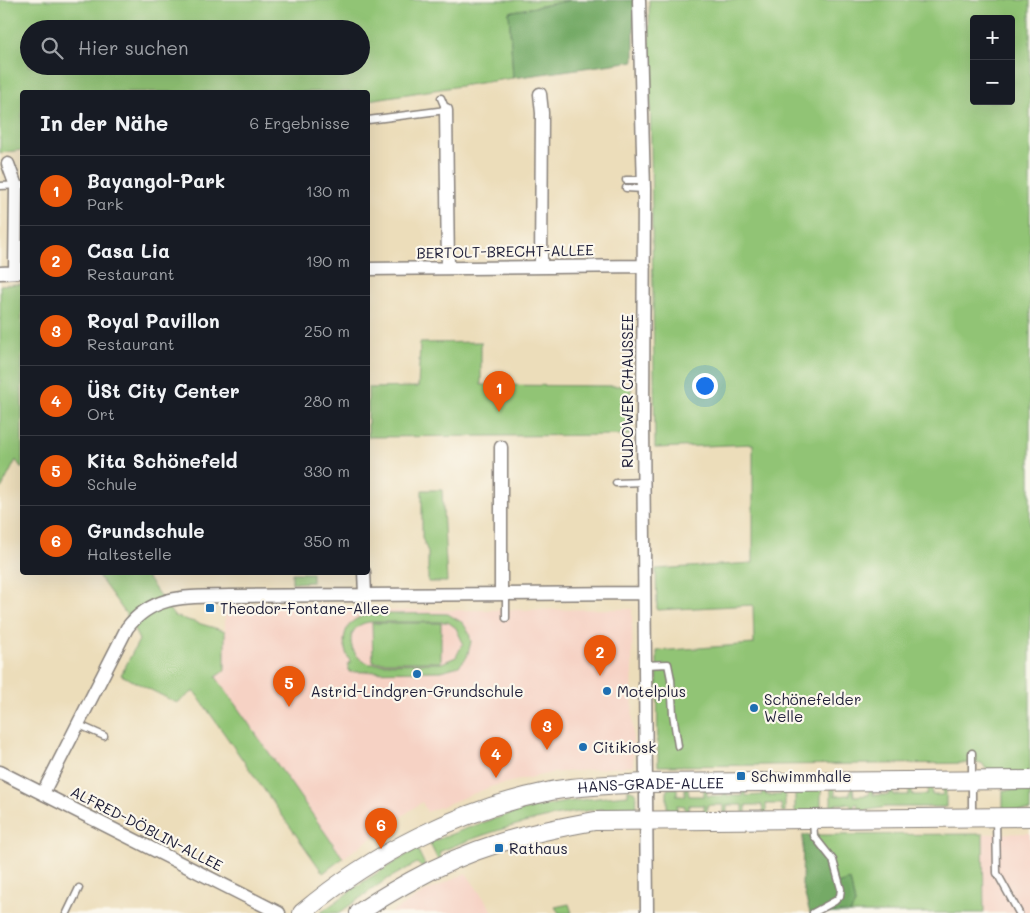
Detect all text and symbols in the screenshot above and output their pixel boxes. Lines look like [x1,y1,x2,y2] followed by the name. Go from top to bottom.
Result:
[970,15,1015,105] map controls
[970,15,1015,60] button: +
[20,20,370,75] search box
[38,34,66,62] icon: search
[78,35,189,60] text: Hier suchen
[970,60,1015,105] button: −
[40,109,168,136] text: In der Nähe
[249,112,350,133] text: 6 Ergebnisse
[87,168,225,193] text: Bayangol-Park
[52,180,60,201] text: 1
[306,180,350,201] text: 130 m
[87,193,123,214] text: Park
[87,238,170,263] text: Casa Lia
[416,239,594,263] street label: BERTOLT-BRECHT-ALLEE
[52,250,60,271] text: 2
[306,250,350,271] text: 190 m
[87,263,175,284] text: Restaurant
[87,308,220,333] text: Royal Pavillon
[617,314,637,468] street label: RUDOWER CHAUSSEE
[51,320,61,341] text: 3
[304,320,350,341] text: 250 m
[87,333,175,354] text: Restaurant
[483,371,515,412] pin: 1
[692,373,718,399] your location
[87,378,240,403] text: ÜSt City Center
[51,390,61,411] text: 4
[304,390,350,411] text: 280 m
[87,403,115,424] text: Ort
[87,448,238,473] text: Kita Schönefeld
[51,460,61,481] text: 5
[304,460,350,481] text: 330 m
[87,473,137,494] text: Schule
[87,518,205,543] text: Grundschule
[51,530,61,551] text: 6
[304,530,350,551] text: 350 m
[87,543,172,564] text: Haltestelle
[220,598,389,618] place label: Theodor-Fontane-Allee
[204,602,216,614] marker: Theodor-Fontane-Allee
[584,635,616,676] pin: 2
[273,666,305,707] pin: 5
[411,668,423,680] marker: Astrid-Lindgren-Grundschule
[310,681,524,701] place label: Astrid-Lindgren-Grundschule
[617,681,686,701] place label: Motelplus
[601,685,613,697] marker: Motelplus
[764,689,861,726] place label: Schönefelder Welle
[748,702,760,714] marker: Schönefelder Welle
[531,709,563,750] pin: 3
[480,737,512,778] pin: 4
[593,737,656,757] place label: Citikiosk
[577,741,589,753] marker: Citikiosk
[751,766,852,786] place label: Schwimmhalle
[735,770,747,782] marker: Schwimmhalle
[576,772,724,797] street label: HANS-GRADE-ALLEE
[68,781,227,875] street label: ALFRED-DÖBLIN-ALLEE
[365,808,397,849] pin: 6
[509,838,568,858] place label: Rathaus
[493,842,505,854] marker: Rathaus

